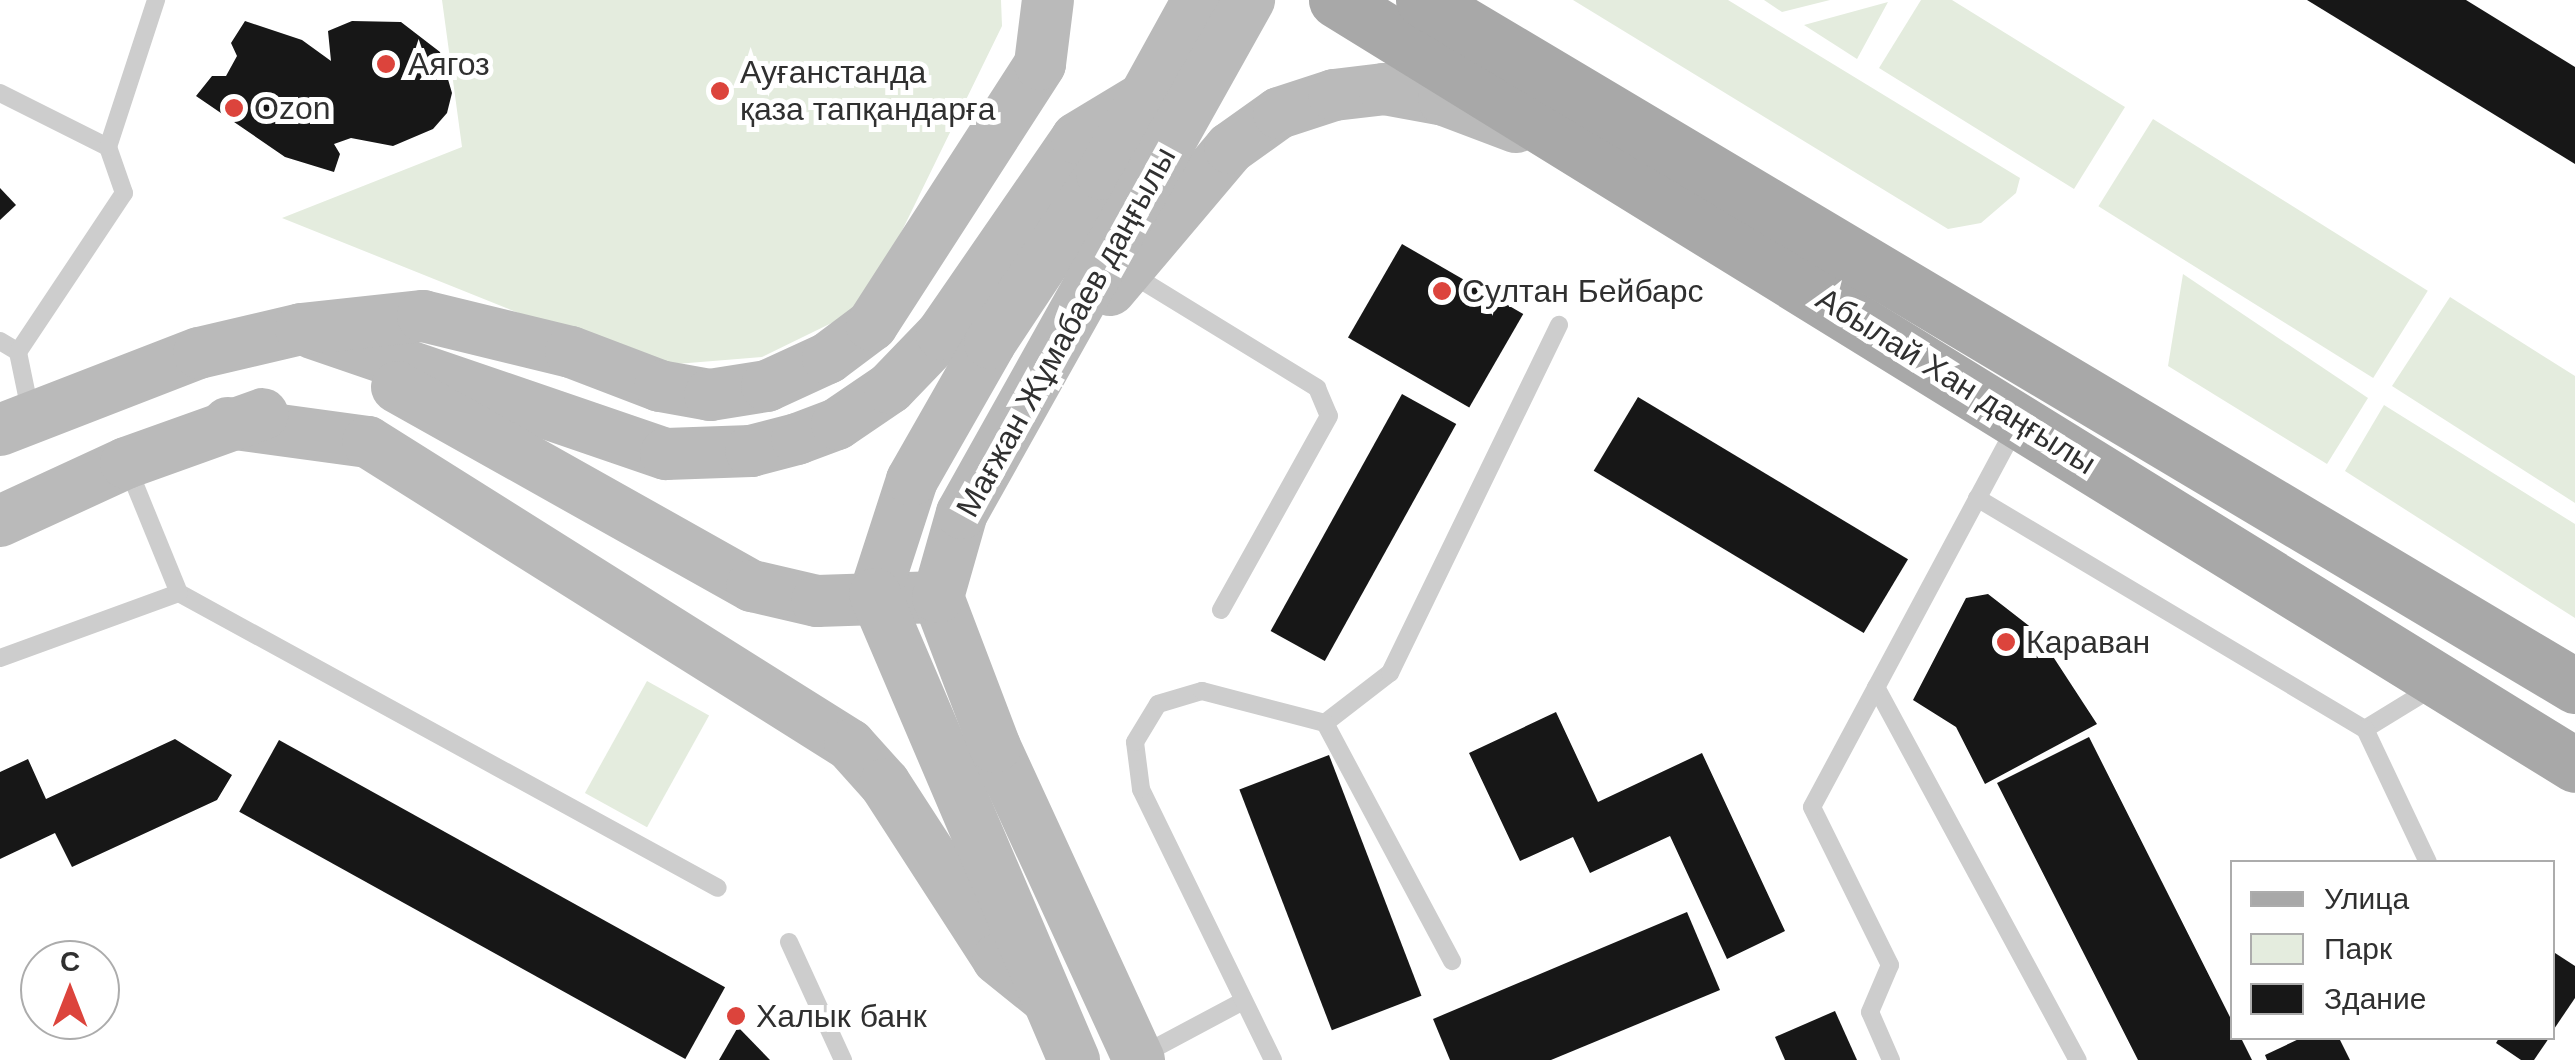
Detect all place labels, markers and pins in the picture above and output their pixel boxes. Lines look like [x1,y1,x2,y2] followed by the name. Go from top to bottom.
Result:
[408,45,490,83] place label: Аягоз
[373,51,399,77] marker: Аягоз
[740,54,995,129] place label: Ауғанстанда қаза тапқандарға
[709,80,731,102] marker: Ауғанстанда қаза тапқандарға
[254,89,330,127] place label: Ozon
[223,97,245,119] marker: Ozon
[1462,272,1704,310] place label: Султан Бейбарс
[1431,280,1453,302] marker: Султан Бейбарс
[2026,623,2150,661] place label: Караван
[1995,631,2017,653] marker: Караван
[756,997,927,1035] place label: Халык банк
[725,1005,747,1027] marker: Халык банк

